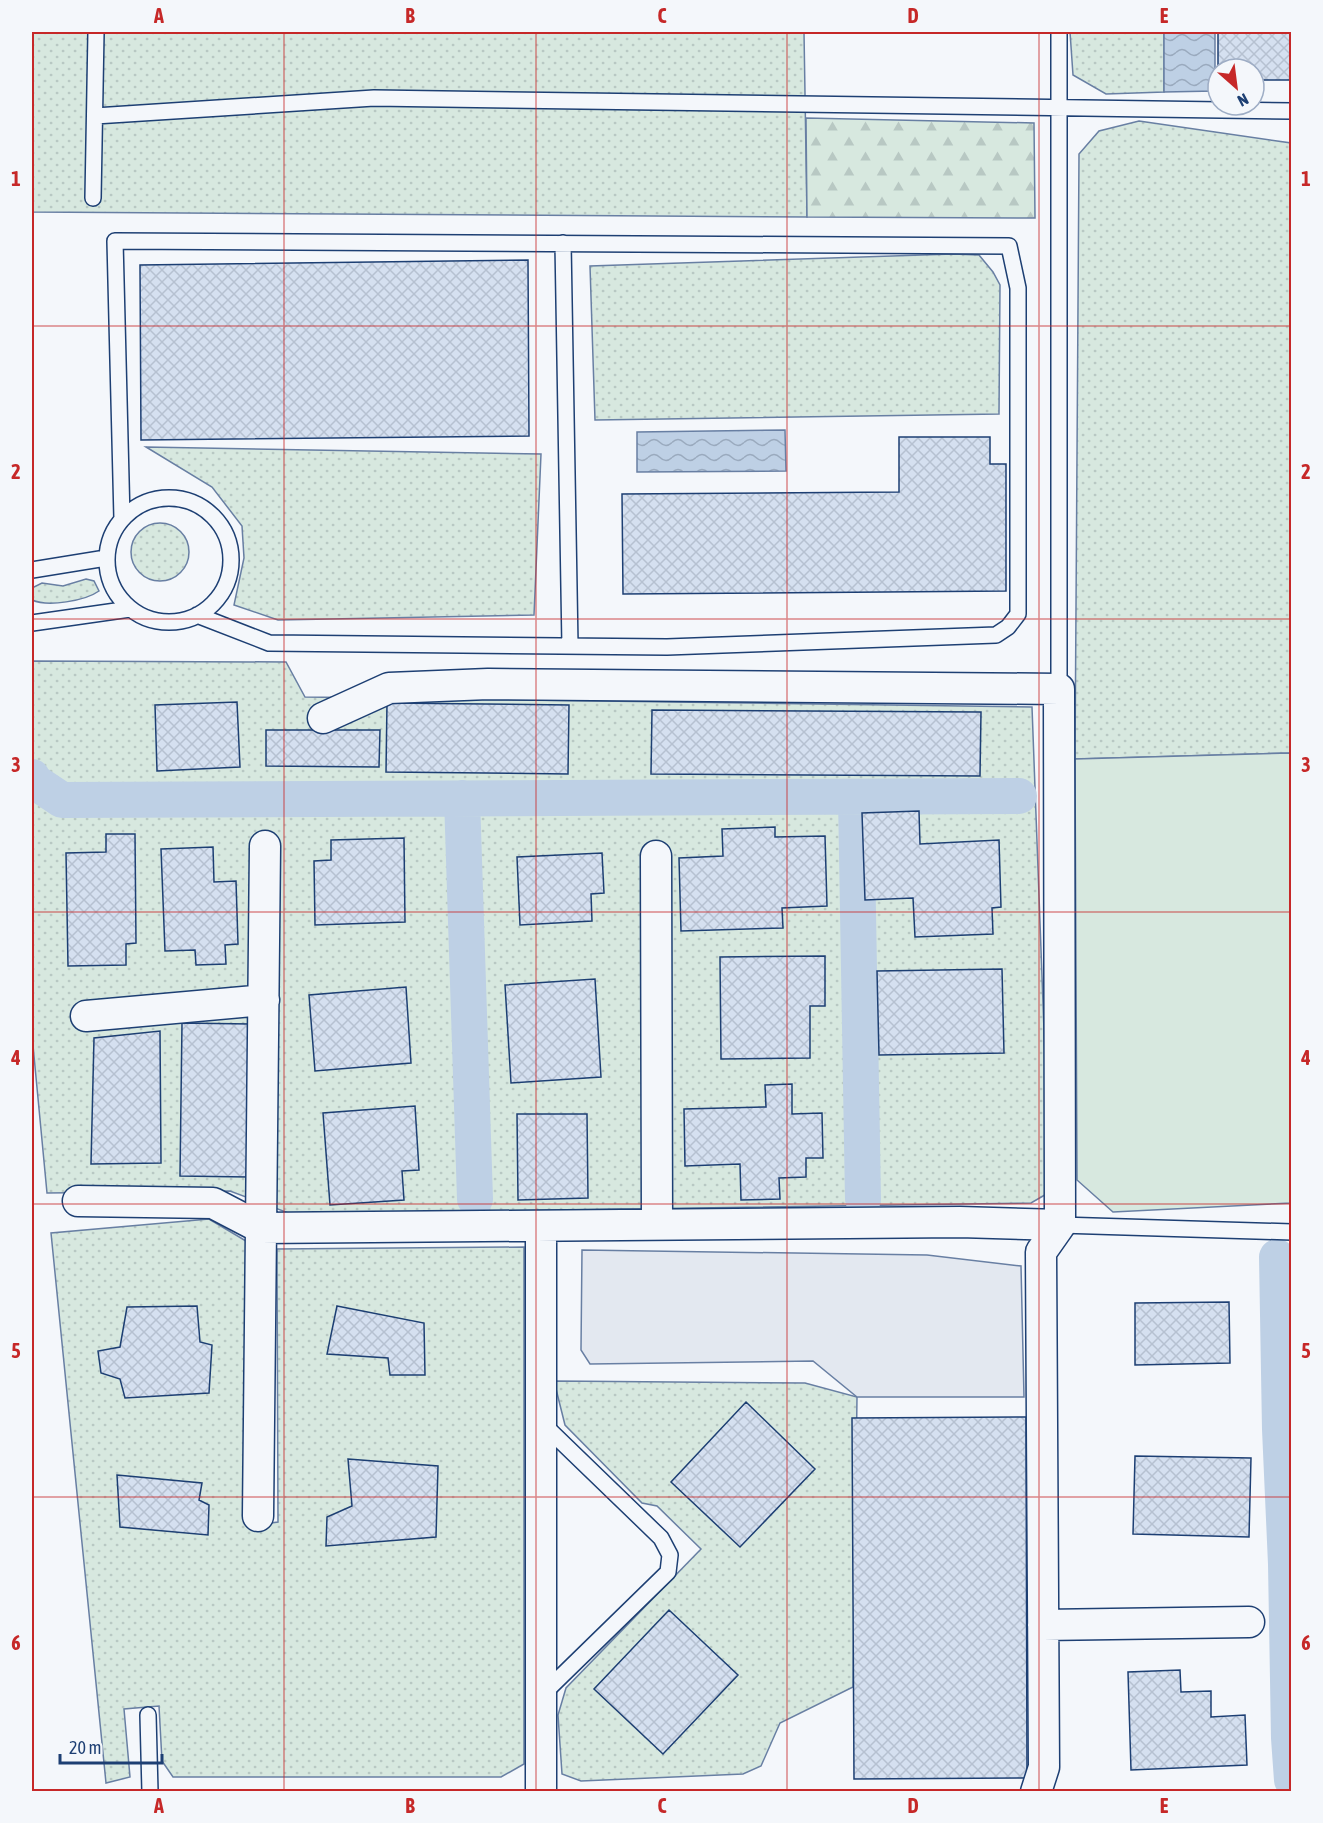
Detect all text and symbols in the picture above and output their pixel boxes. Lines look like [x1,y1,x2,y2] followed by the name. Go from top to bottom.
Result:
[153,4,164,27] text: A
[405,4,415,27] text: B
[658,4,667,27] text: C
[907,4,919,27] text: D
[1160,4,1169,27] text: E
[1206,57,1266,117] north arrow
[1235,90,1251,110] text: N
[11,167,21,190] text: 1
[1301,167,1311,190] text: 1
[11,460,21,483] text: 2
[1301,460,1311,483] text: 2
[11,753,21,776] text: 3
[1301,753,1311,776] text: 3
[10,1046,21,1069] text: 4
[1300,1046,1311,1069] text: 4
[11,1339,21,1362] text: 5
[1301,1339,1311,1362] text: 5
[11,1631,21,1654] text: 6
[1301,1631,1311,1654] text: 6
[60,1727,162,1765] scale bar
[69,1737,101,1758] text: 20 m
[153,1794,164,1817] text: A
[405,1794,415,1817] text: B
[658,1794,667,1817] text: C
[907,1794,919,1817] text: D
[1160,1794,1169,1817] text: E

